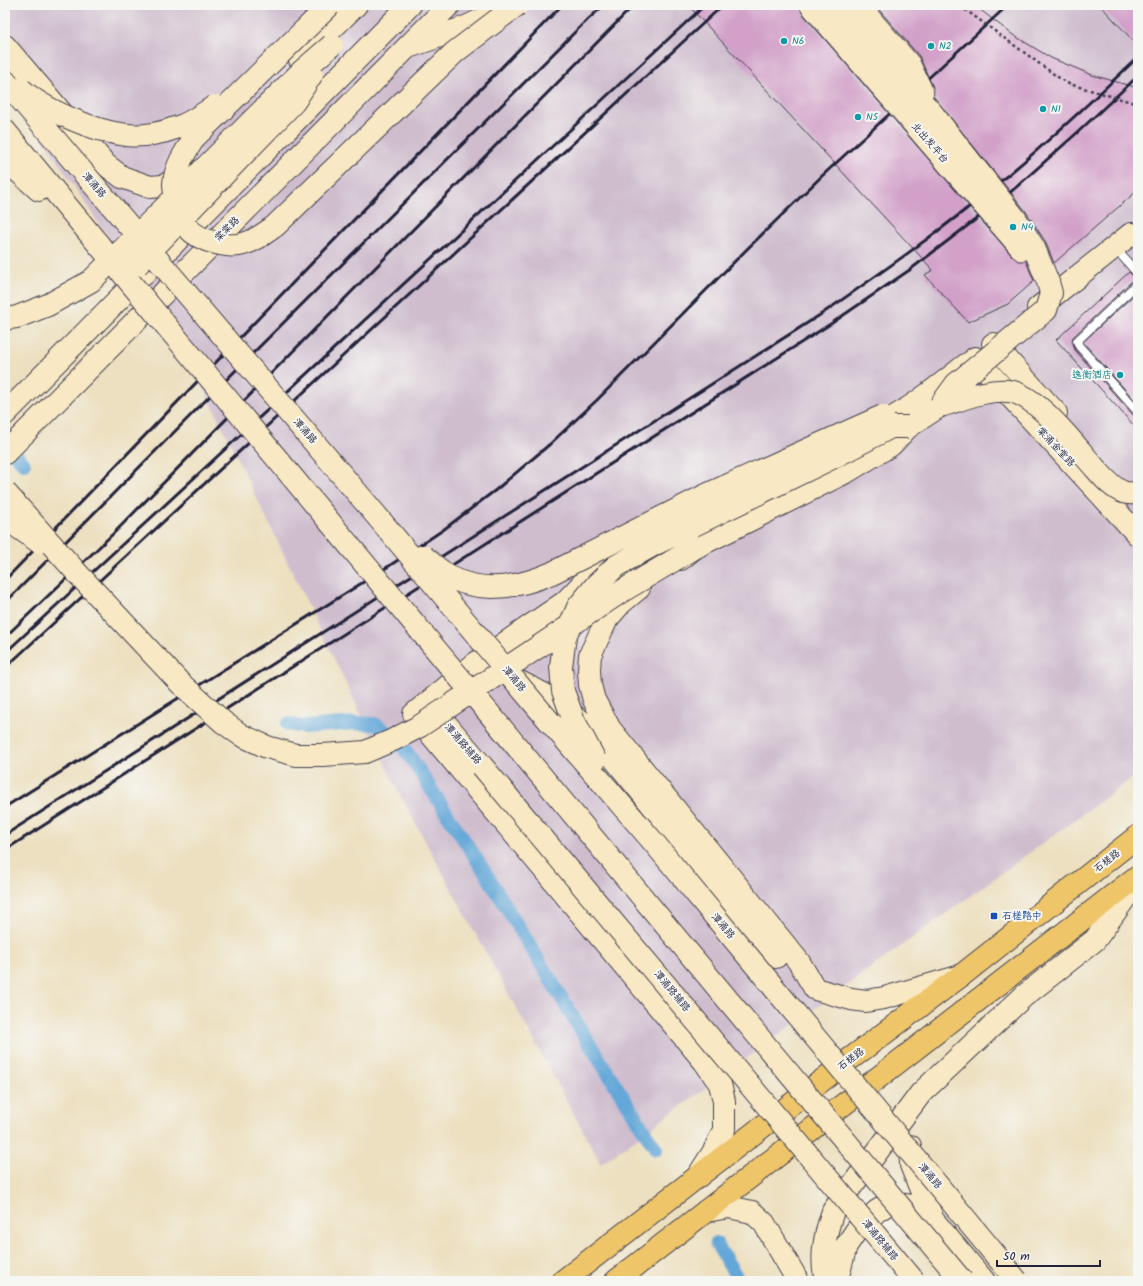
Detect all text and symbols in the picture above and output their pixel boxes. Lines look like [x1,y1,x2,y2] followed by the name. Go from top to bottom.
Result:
[792,33,804,49] place label: N6
[779,36,789,46] marker: N6
[939,38,952,54] place label: N2
[926,41,936,51] marker: N2
[1051,101,1061,117] place label: N1
[1038,104,1048,114] marker: N1
[866,109,879,125] place label: N5
[853,112,863,122] marker: N5
[908,119,952,167] street label: 北出发平台
[78,168,110,202] street label: 潭涌路
[211,213,243,245] street label: 棠棠路
[1021,219,1034,235] place label: N4
[1008,222,1018,232] marker: N4
[1072,367,1112,383] place label: 逸衡酒店
[1115,370,1125,380] marker: 逸衡酒店
[289,414,321,448] street label: 潭涌路
[1033,423,1079,471] street label: 棠涌金堂路
[498,662,530,696] street label: 潭涌路
[441,720,485,768] street label: 潭涌路辅路
[1090,845,1124,877] street label: 石槎路
[1002,908,1042,924] place label: 石槎路中
[707,909,739,943] street label: 潭涌路
[989,911,999,921] marker: 石槎路中
[650,967,694,1015] street label: 潭涌路辅路
[834,1044,868,1074] street label: 石槎路
[914,1159,946,1193] street label: 潭涌路
[858,1216,902,1264] street label: 潭涌路辅路
[997,1242,1100,1268] scale bar
[1003,1247,1030,1266] text: 50 m

